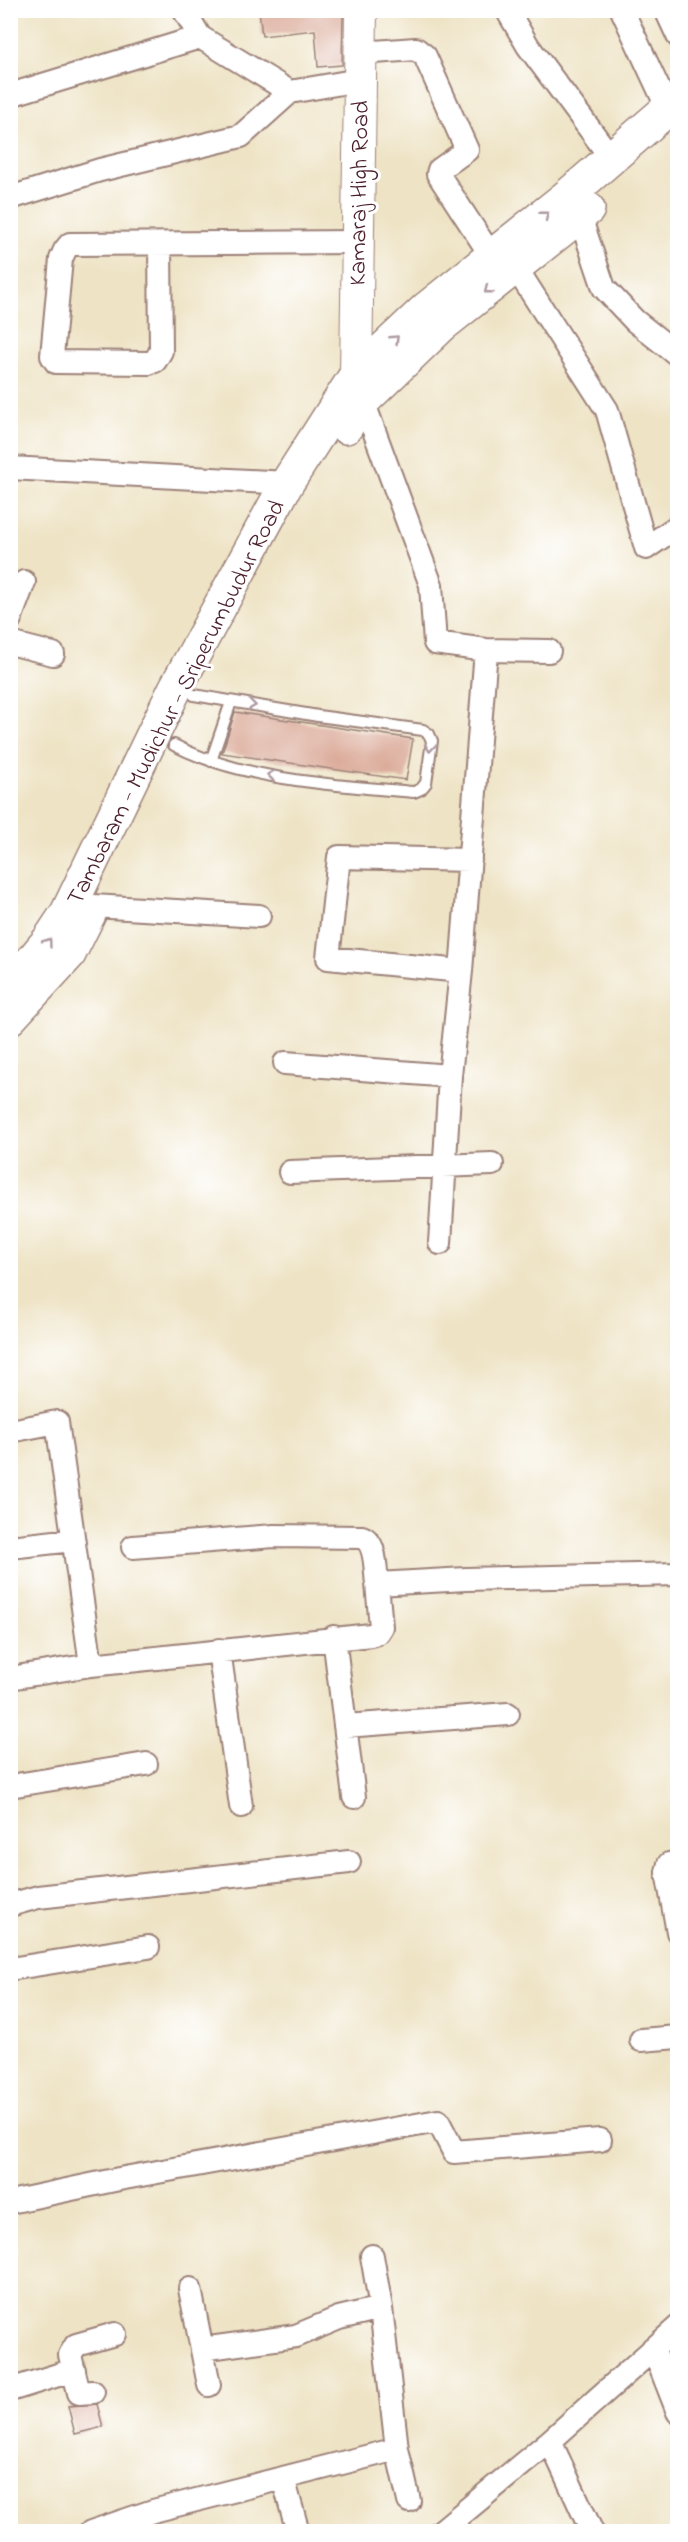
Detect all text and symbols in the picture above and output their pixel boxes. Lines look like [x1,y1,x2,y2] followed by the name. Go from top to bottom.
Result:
[341,100,380,286] street label: Kamaraj High Road
[538,211,549,222] one-way arrow
[483,283,494,294] one-way arrow
[388,335,398,346] one-way arrow
[59,494,295,912] street label: Tambaram - Mudichur - Sriperumbudur Road
[247,698,256,711] one-way arrow
[424,743,437,752] one-way arrow
[266,769,276,781] one-way arrow
[41,938,52,949] one-way arrow

